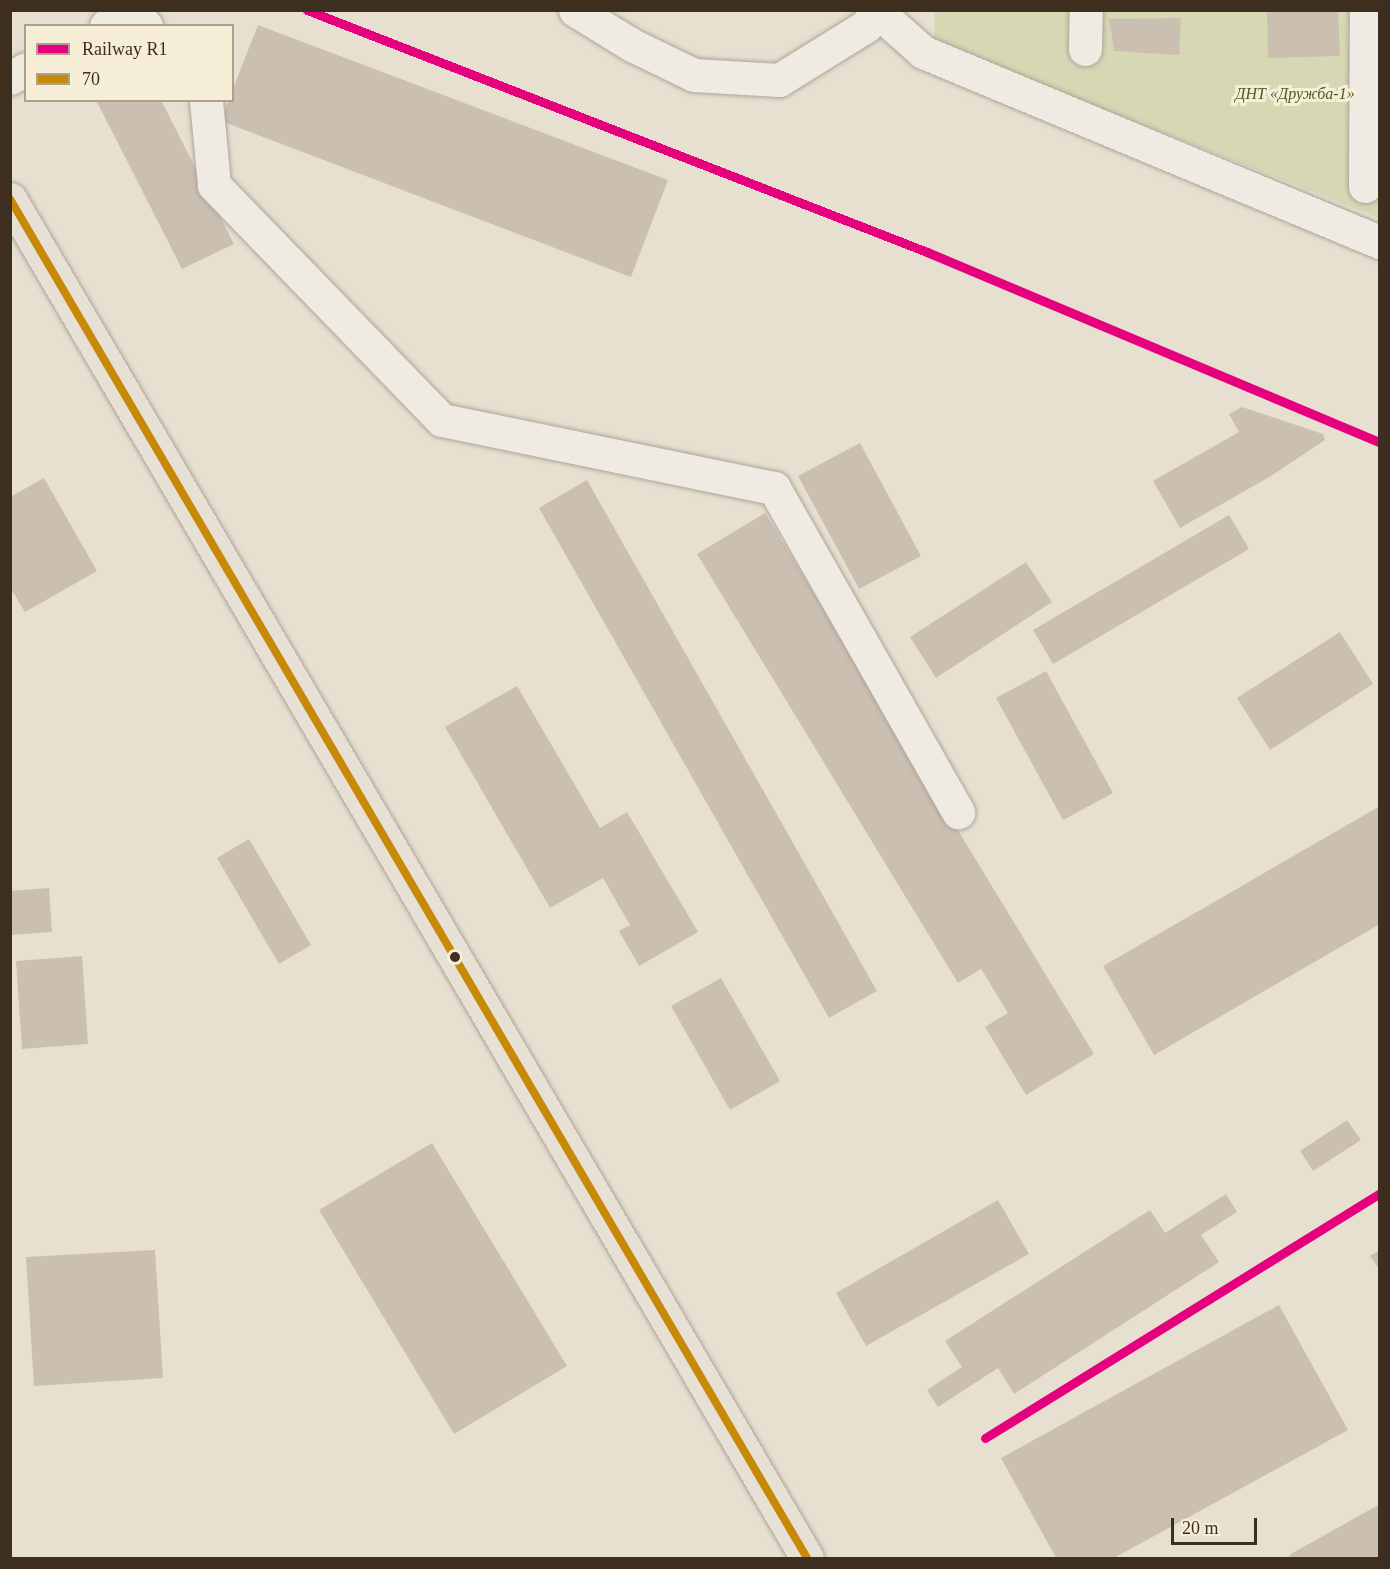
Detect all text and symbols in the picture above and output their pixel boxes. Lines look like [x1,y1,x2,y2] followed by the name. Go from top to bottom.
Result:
[24,24,234,102] legend
[82,39,168,59] text: Railway R1
[82,69,100,89] text: 70
[1235,84,1355,104] park label: ДНТ «Дружба-1»
[449,951,461,963] unlabelled marker
[1174,1506,1260,1544] scale bar
[1182,1518,1219,1538] text: 20 m

